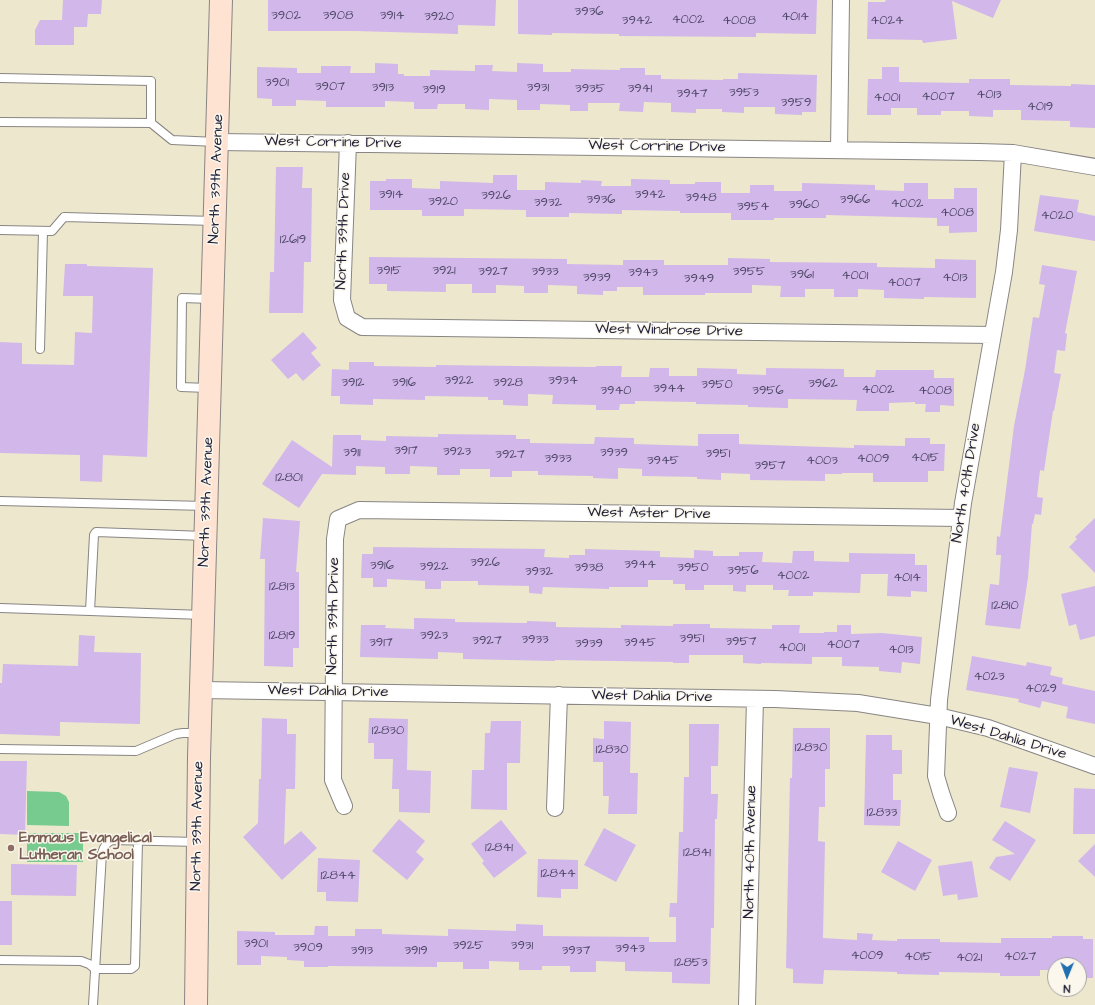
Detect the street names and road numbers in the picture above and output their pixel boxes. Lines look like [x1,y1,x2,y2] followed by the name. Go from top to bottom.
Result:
[206,114,228,244] street label: North 39th Avenue
[264,133,402,153] street label: West Corrine Drive
[588,137,726,157] street label: West Corrine Drive
[333,172,355,290] street label: North 39th Drive
[595,321,743,341] street label: West Windrose Drive
[949,422,985,544] street label: North 40th Drive
[196,437,218,567] street label: North 39th Avenue
[587,504,711,524] street label: West Aster Drive
[324,557,344,675] street label: North 39th Drive
[267,682,389,702] street label: West Dahlia Drive
[591,687,713,707] street label: West Dahlia Drive
[947,712,1069,764] street label: West Dahlia Drive
[188,761,208,891] street label: North 39th Avenue
[741,785,761,919] street label: North 40th Avenue

